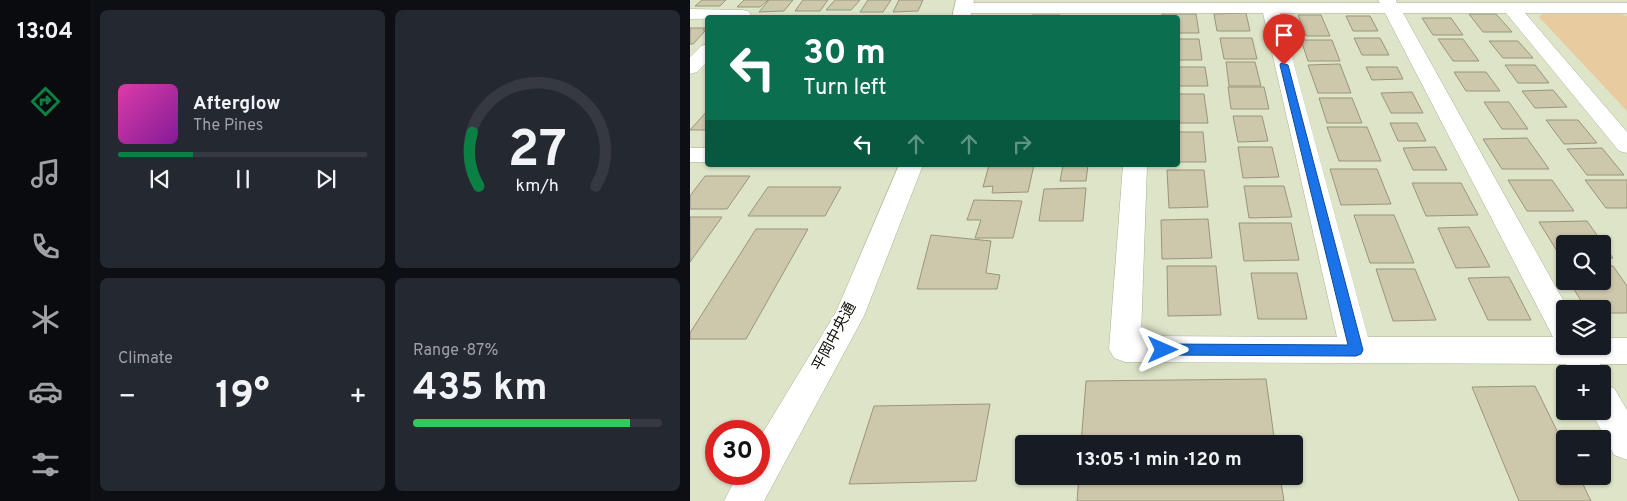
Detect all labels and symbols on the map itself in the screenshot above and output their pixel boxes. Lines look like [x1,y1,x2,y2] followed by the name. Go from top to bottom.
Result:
[1263,14,1305,65] pin
[809,299,861,375] street label: 平岡中央通
[1136,323,1188,375] position arrow
[705,420,770,485] speed limit sign: 30

